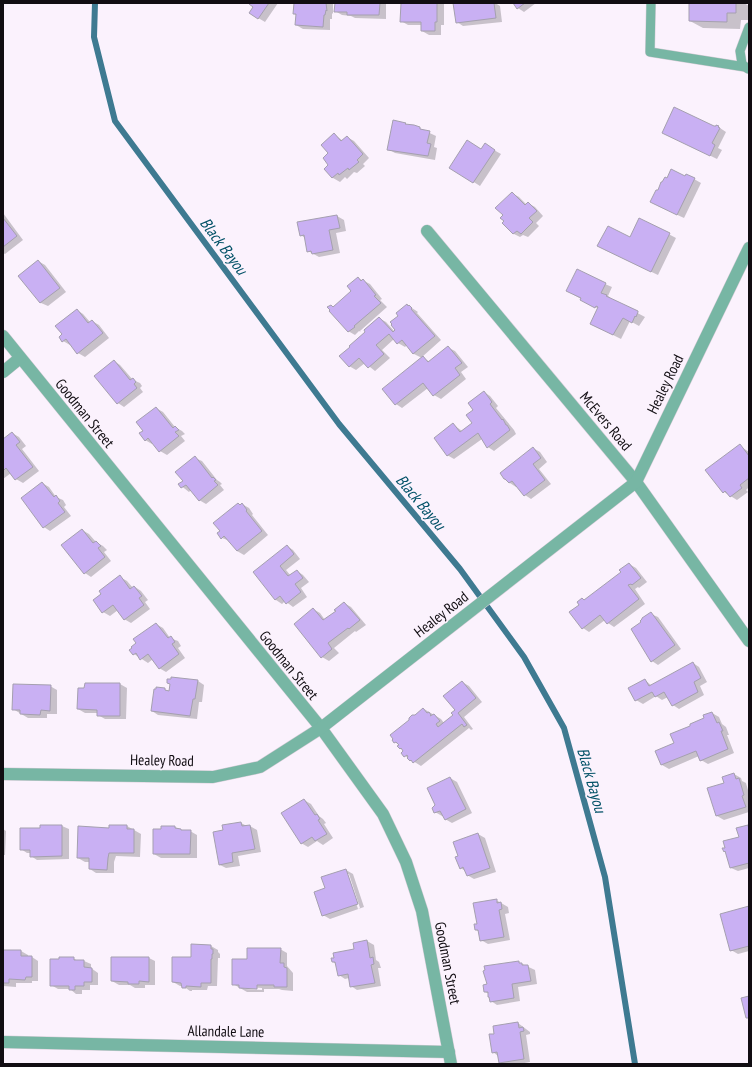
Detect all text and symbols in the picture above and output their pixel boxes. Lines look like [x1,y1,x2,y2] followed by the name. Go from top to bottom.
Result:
[196,213,253,279] water label: Black Bayou
[643,351,687,417] street label: Healey Road
[51,375,119,451] street label: Goodman Street
[576,388,636,454] street label: McEvers Road
[392,470,451,535] water label: Black Bayou
[410,587,472,641] street label: Healey Road
[255,627,323,703] street label: Goodman Street
[573,745,611,816] water label: Black Bayou
[130,750,194,770] street label: Healey Road
[431,920,465,1006] street label: Goodman Street
[187,1021,265,1041] street label: Allandale Lane

